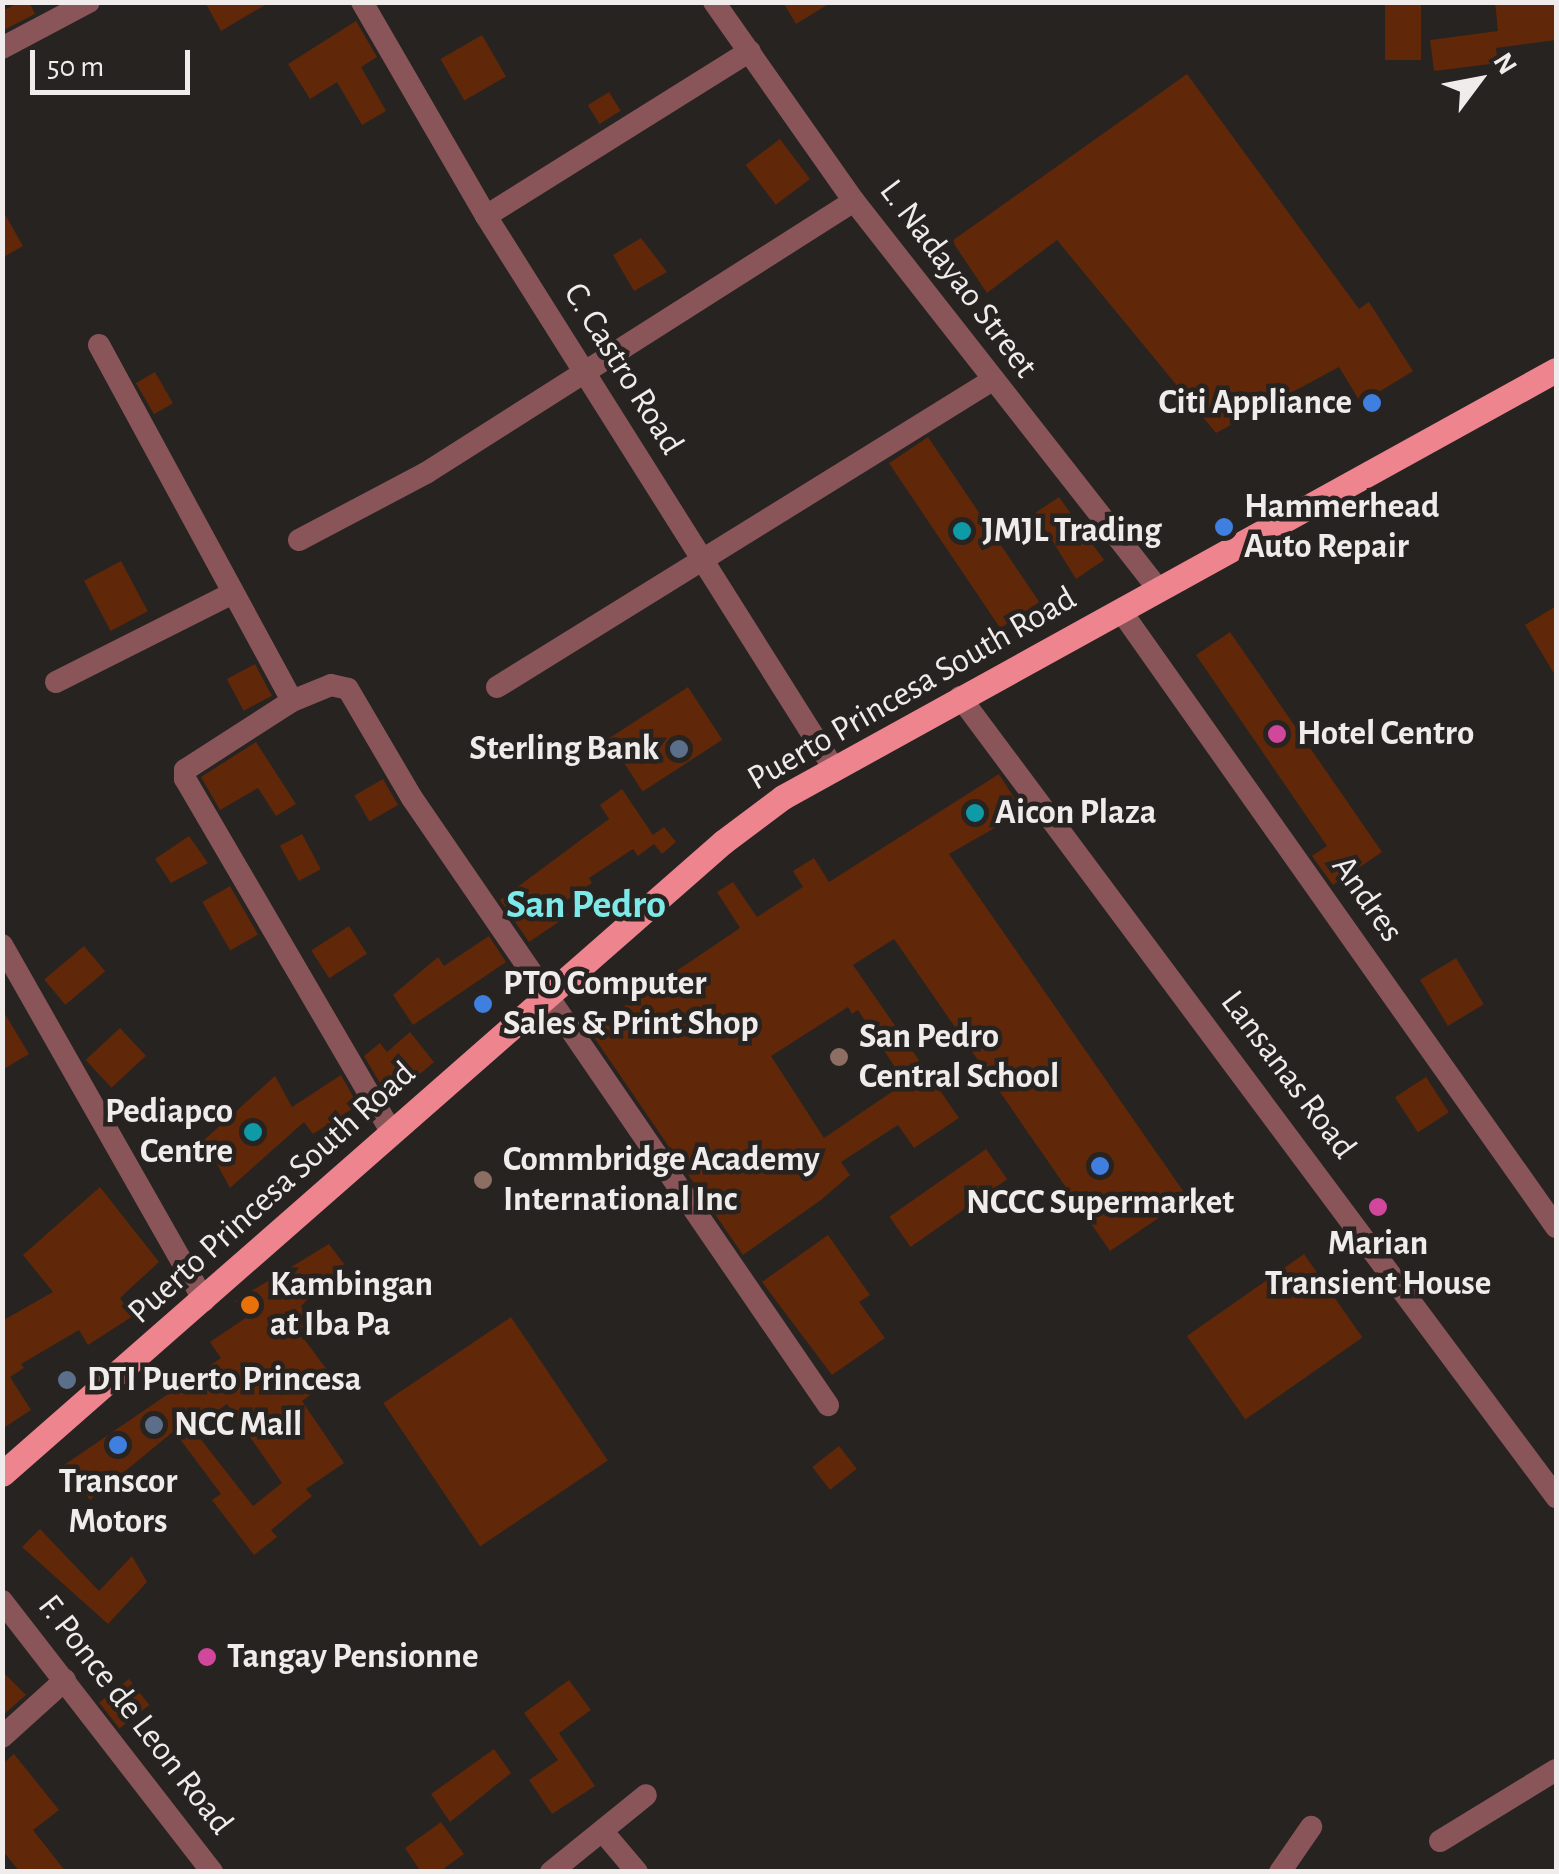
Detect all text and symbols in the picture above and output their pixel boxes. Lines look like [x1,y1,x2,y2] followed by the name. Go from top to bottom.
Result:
[35,30,195,92] scale bar
[1429,30,1529,130] north arrow
[1487,48,1521,80] text: N
[47,52,104,82] text: 50 m
[870,172,1046,386] street label: L. Nadayao Street
[554,275,692,463] street label: C. Castro Road
[1158,382,1352,424] place label: Citi Appliance
[1361,392,1383,414] marker: Citi Appliance
[1244,486,1440,568] place label: Hammerhead Auto Repair
[982,510,1162,552] place label: JMJL Trading
[1213,516,1235,538] marker: Hammerhead Auto Repair
[951,520,973,542] marker: JMJL Trading
[740,578,1084,800] street label: Puerto Princesa South Road
[1297,713,1474,755] place label: Hotel Centro
[1266,723,1288,745] marker: Hotel Centro
[469,728,659,770] place label: Sterling Bank
[668,738,690,760] marker: Sterling Bank
[995,792,1157,834] place label: Aicon Plaza
[964,802,986,824] marker: Aicon Plaza
[1322,847,1412,951] street label: Andres
[506,881,666,929] district label: San Pedro
[503,963,759,1045] place label: PTO Computer Sales & Print Shop
[1211,983,1365,1167] street label: Lansanas Road
[472,993,494,1015] marker: PTO Computer Sales & Print Shop
[859,1016,1059,1098] place label: San Pedro Central School
[828,1046,850,1068] marker: San Pedro Central School
[120,1053,424,1333] street label: Puerto Princesa South Road
[105,1091,233,1173] place label: Pediapco Centre
[242,1121,264,1143] marker: Pediapco Centre
[503,1139,820,1221] place label: Commbridge Academy International Inc
[1089,1155,1111,1177] marker: NCCC Supermarket
[472,1169,494,1191] marker: Commbridge Academy International Inc
[966,1182,1234,1224] place label: NCCC Supermarket
[1367,1196,1389,1218] marker: Marian Transient House
[1265,1223,1491,1305] place label: Marian Transient House
[270,1264,433,1346] place label: Kambingan at Iba Pa
[239,1294,261,1316] marker: Kambingan at Iba Pa
[87,1359,362,1401] place label: DTI Puerto Princesa
[56,1369,78,1391] marker: DTI Puerto Princesa
[174,1404,302,1446] place label: NCC Mall
[143,1414,165,1436] marker: NCC Mall
[107,1434,129,1456] marker: Transcor Motors
[59,1461,177,1543] place label: Transcor Motors
[28,1587,242,1843] street label: F. Ponce de Leon Road
[227,1636,478,1678] place label: Tangay Pensionne
[196,1646,218,1668] marker: Tangay Pensionne

